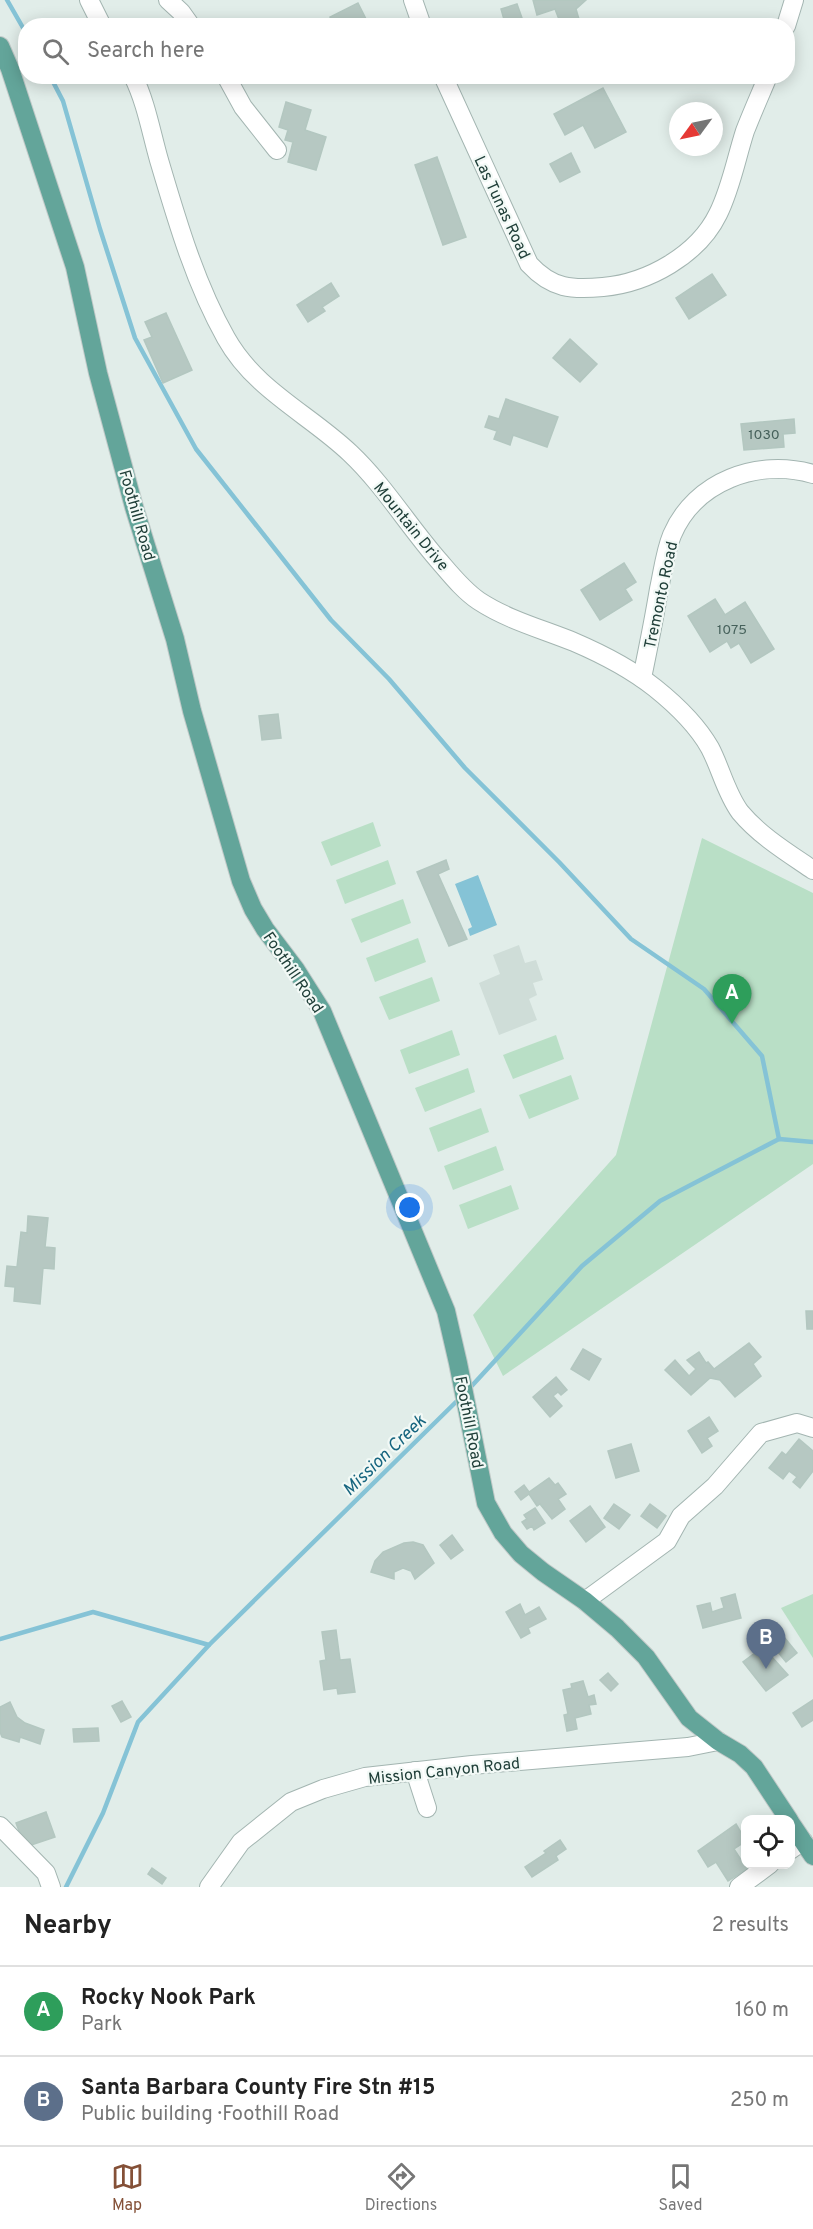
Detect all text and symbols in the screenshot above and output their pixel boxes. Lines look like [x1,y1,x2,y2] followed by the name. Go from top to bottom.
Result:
[18,18,795,84] search box
[39,35,72,68] icon: search
[87,38,205,65] text: Search here
[669,102,723,156] north arrow
[469,153,534,263] street label: Las Tunas Road
[748,427,780,444] house number: 1030
[114,468,159,563] street label: Foothill Road
[368,479,452,576] street label: Mountain Drive
[641,540,683,651] street label: Tremonto Road
[717,622,747,639] house number: 1075
[258,929,327,1018] street label: Foothill Road
[712,974,752,1024] pin: A
[395,1193,424,1222] your location
[449,1375,487,1470] street label: Foothill Road
[338,1410,432,1502] water label: Mission Creek
[746,1620,786,1669] pin: B
[367,1754,521,1790] street label: Mission Canyon Road
[741,1815,795,1869] map controls
[741,1815,795,1869] button: locate
[24,1910,112,1943] text: Nearby
[712,1913,789,1939] text: 2 results
[81,1985,256,2012] text: Rocky Nook Park
[36,1998,51,2024] text: A
[735,1998,789,2024] text: 160 m
[81,2012,122,2038] text: Park
[81,2075,435,2102] text: Santa Barbara County Fire Stn #15
[37,2088,50,2114] text: B
[730,2088,789,2114] text: 250 m
[81,2102,339,2128] text: Public building · Foothill Road
[111,2160,144,2216] tab: Map
[365,2160,437,2216] tab: Directions
[658,2160,702,2216] tab: Saved

